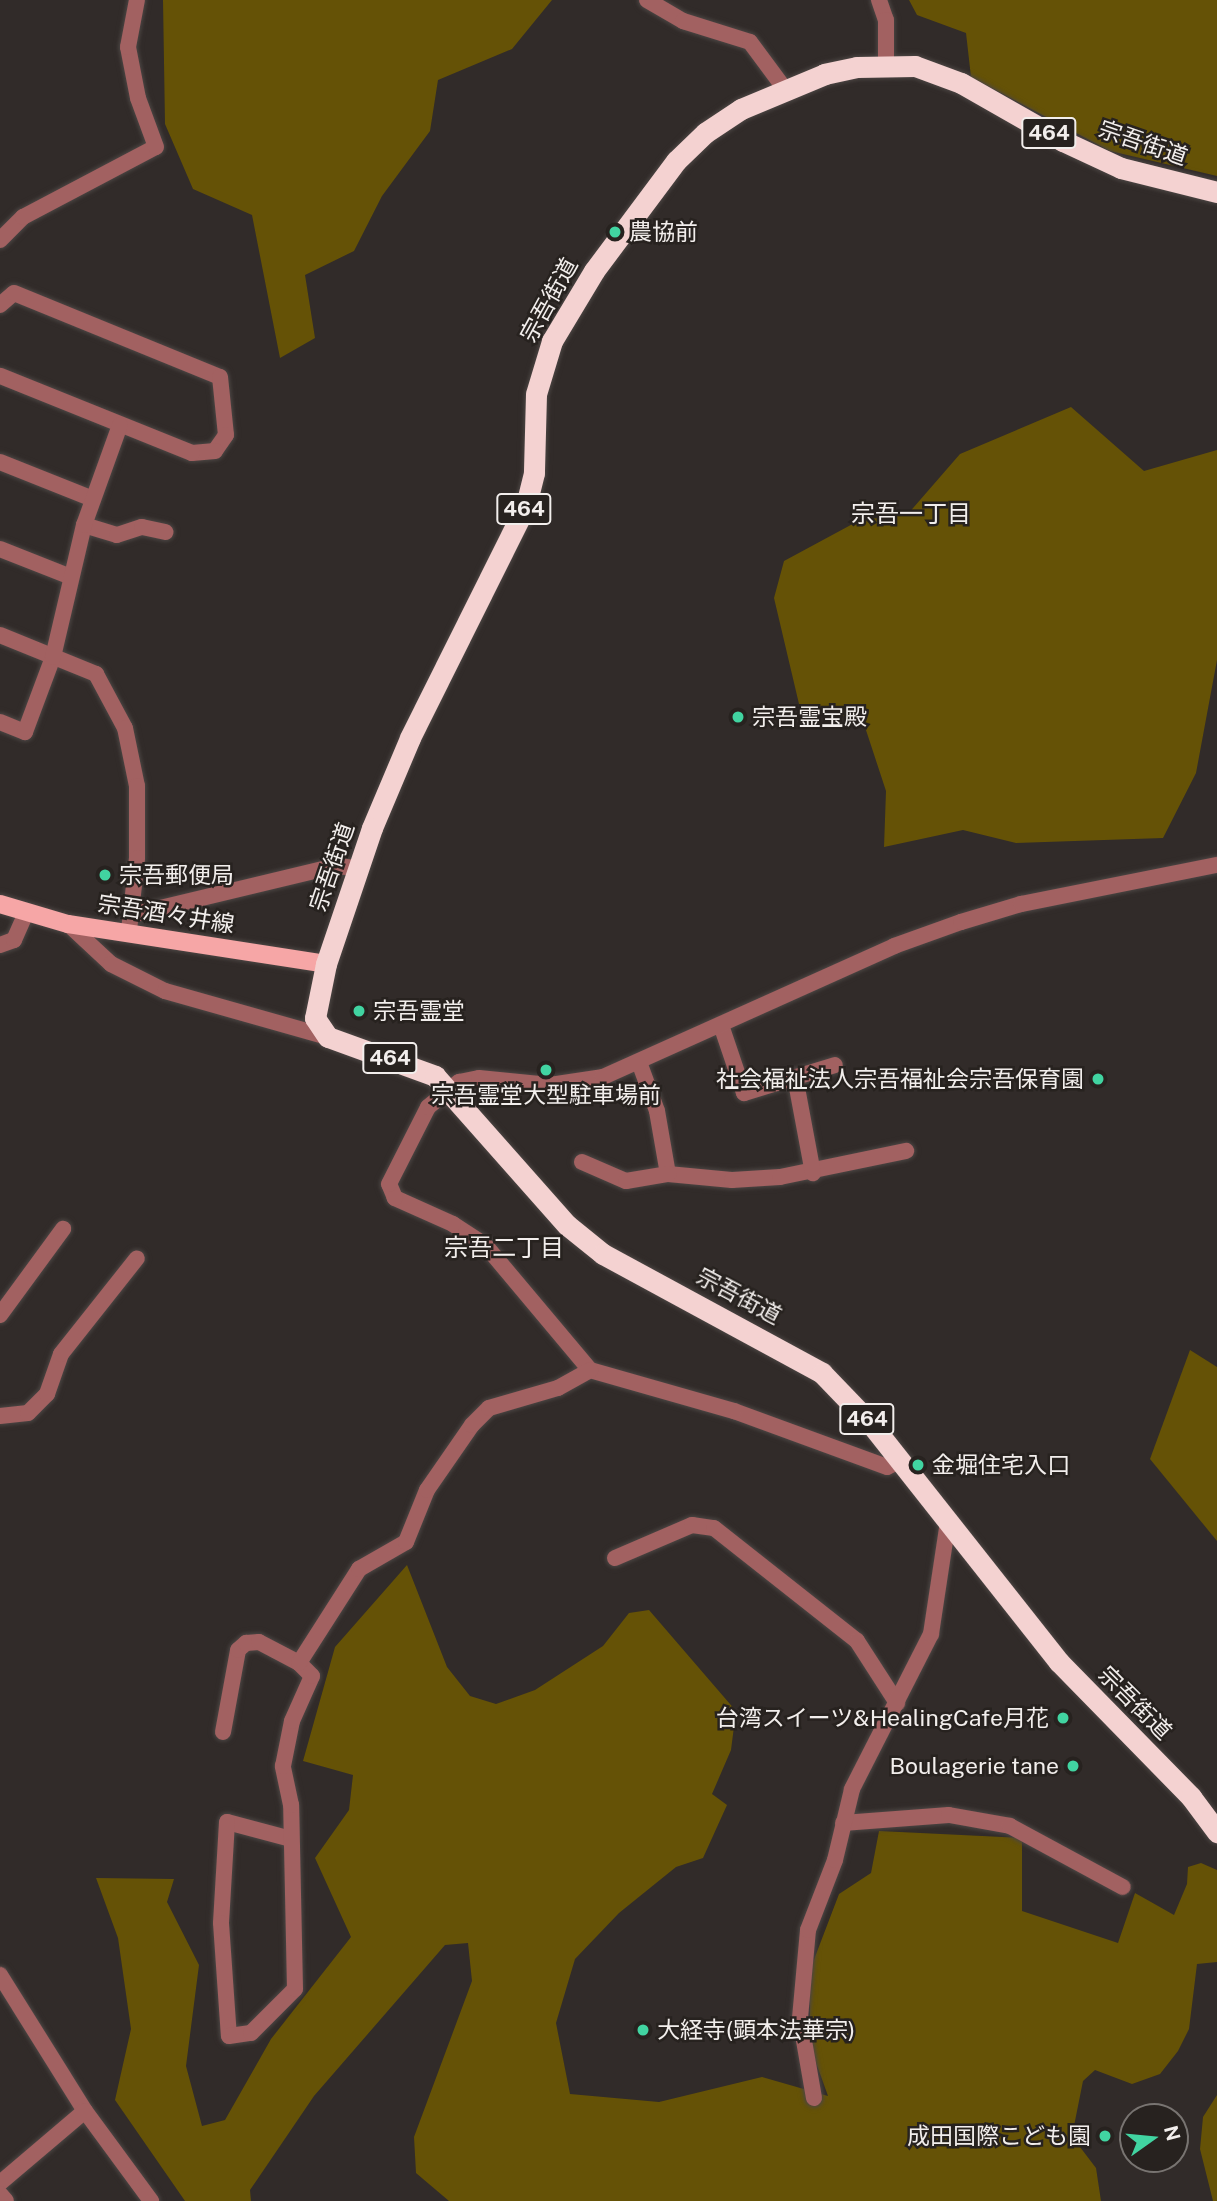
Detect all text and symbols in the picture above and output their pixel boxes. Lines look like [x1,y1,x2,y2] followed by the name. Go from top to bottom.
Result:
[1095,115,1191,171] street label: 宗吾街道
[1021,116,1077,150] road number: 464
[629,218,698,246] place label: 農協前
[607,224,623,240] marker: 農協前
[515,253,583,347] street label: 宗吾街道
[496,491,552,526] road number: 464
[851,500,971,528] district label: 宗吾一丁目
[752,703,867,731] place label: 宗吾霊宝殿
[730,709,746,725] marker: 宗吾霊宝殿
[304,819,360,915] street label: 宗吾街道
[119,861,234,889] place label: 宗吾郵便局
[97,867,113,883] marker: 宗吾郵便局
[96,890,236,938] street label: 宗吾酒々井線
[373,997,465,1025] place label: 宗吾霊堂
[351,1003,367,1019] marker: 宗吾霊堂
[362,1040,418,1076] road number: 464
[538,1062,554,1078] marker: 宗吾霊堂大型駐車場前
[716,1065,1084,1093] place label: 社会福祉法人宗吾福祉会宗吾保育園
[1090,1071,1106,1087] marker: 社会福祉法人宗吾福祉会宗吾保育園
[431,1081,661,1109] place label: 宗吾霊堂大型駐車場前
[444,1234,564,1262] district label: 宗吾二丁目
[692,1262,786,1330] street label: 宗吾街道
[839,1402,895,1436] road number: 464
[932,1451,1070,1479] place label: 金堀住宅入口
[910,1457,926,1473] marker: 金堀住宅入口
[1093,1661,1177,1745] street label: 宗吾街道
[715,1704,1049,1732] place label: 台湾スイーツ&HealingCafe月花
[1055,1710,1071,1726] marker: 台湾スイーツ&HealingCafe月花
[889,1752,1059,1780] place label: Boulagerie tane
[1065,1758,1081,1774] marker: Boulagerie tane
[657,2016,855,2044] place label: 大経寺(顕本法華宗)
[635,2022,651,2038] marker: 大経寺(顕本法華宗)
[1119,2103,1189,2173] north arrow
[907,2122,1091,2150] place label: 成田国際こども園
[1160,2123,1185,2143] text: N
[1097,2128,1113,2144] marker: 成田国際こども園

